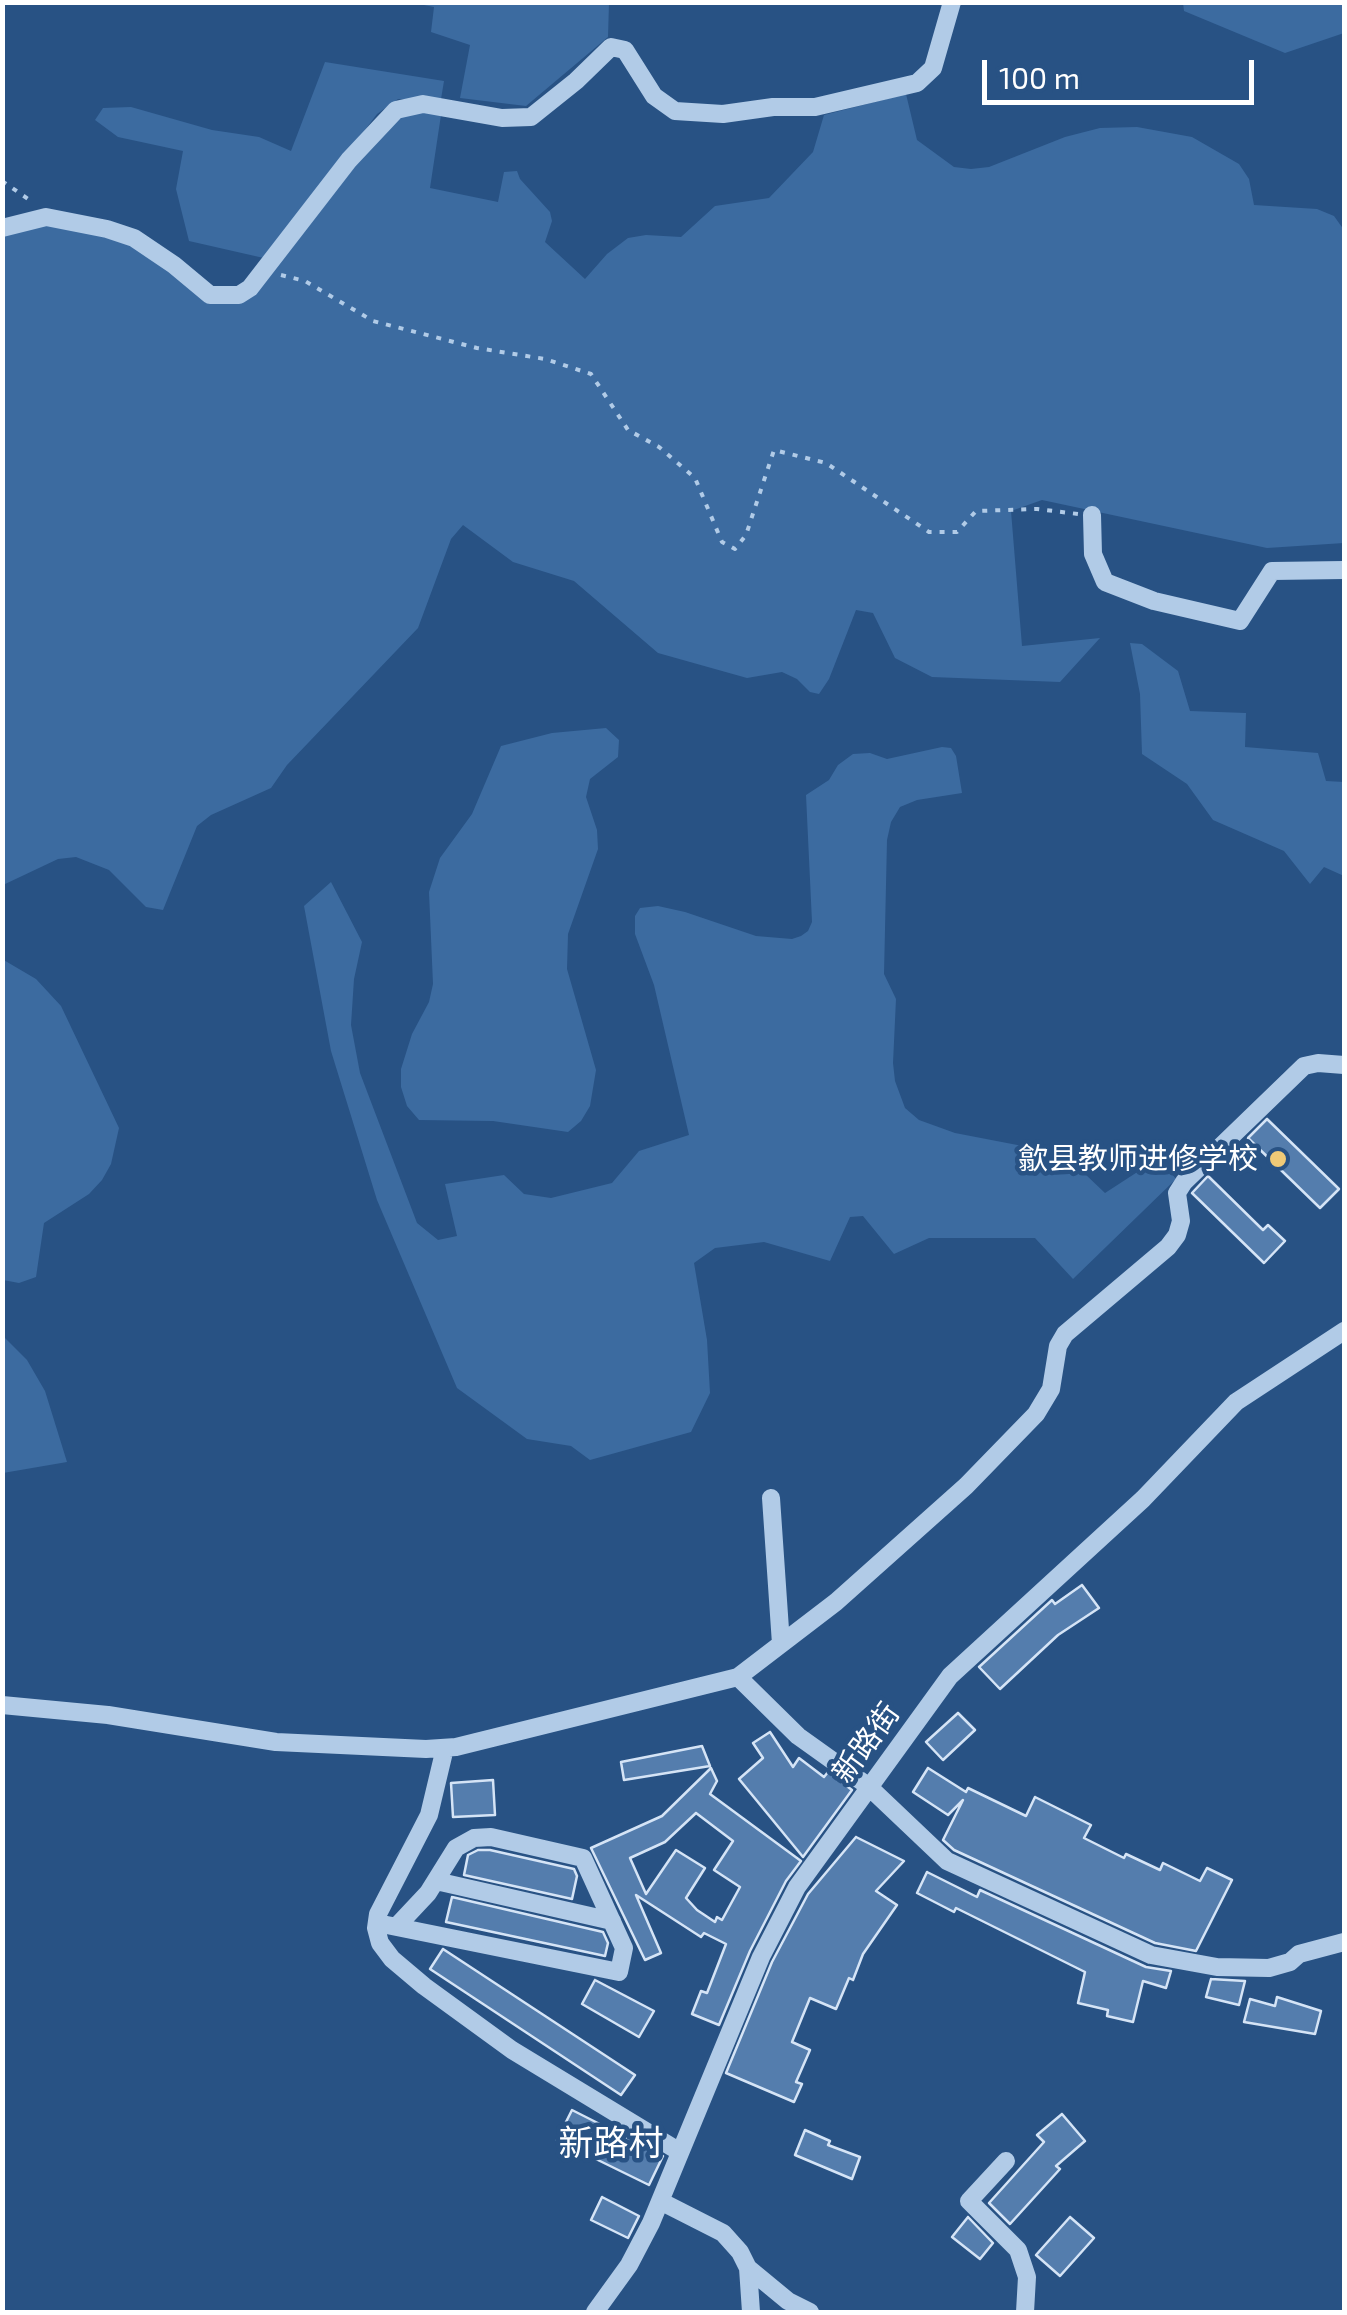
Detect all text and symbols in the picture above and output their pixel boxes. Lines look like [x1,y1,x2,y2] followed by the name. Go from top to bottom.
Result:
[987,40,1260,102] scale bar
[999,59,1080,95] text: 100 m
[1018,1141,1258,1177] place label: 歙县教师进修学校
[1267,1148,1289,1170] marker: 歙县教师进修学校
[825,1696,907,1790] street label: 新路街
[559,2122,663,2164] district label: 新路村

